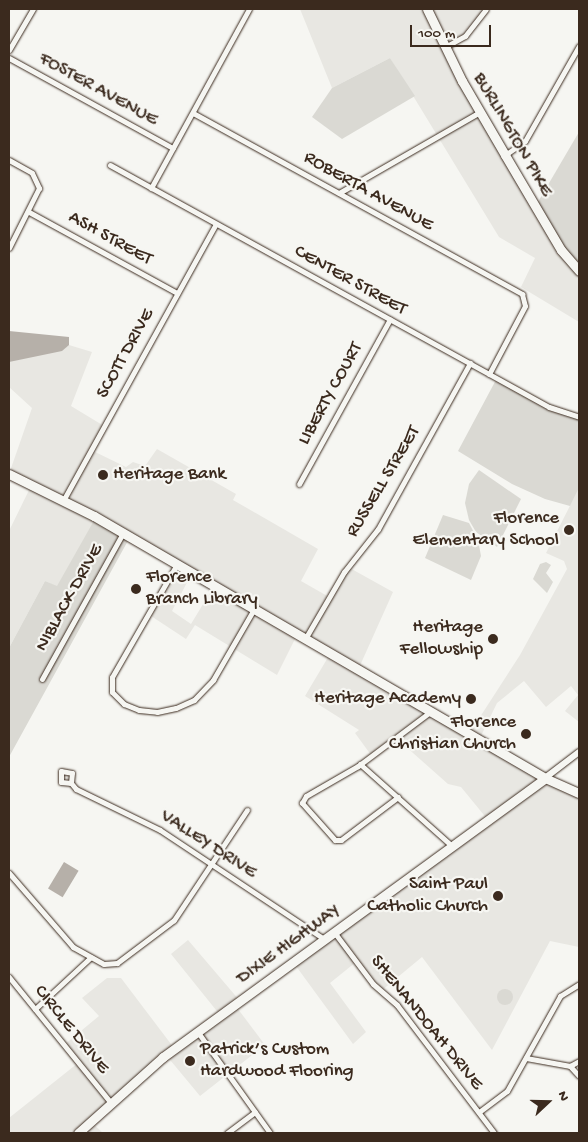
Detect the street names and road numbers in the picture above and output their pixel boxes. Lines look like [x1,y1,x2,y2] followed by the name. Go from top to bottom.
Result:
[35,48,161,132] street label: FOSTER AVENUE
[467,69,557,201] street label: BURLINGTON PIKE
[299,147,437,237] street label: ROBERTA AVENUE
[64,207,156,271] street label: ASH STREET
[290,241,410,321] street label: CENTER STREET
[92,305,160,403] street label: SCOTT DRIVE
[293,339,369,449] street label: LIBERTY COURT
[342,422,426,542] street label: RUSSELL STREET
[31,540,109,656] street label: NIBLACK DRIVE
[156,805,260,885] street label: VALLEY DRIVE
[233,900,345,990] street label: DIXIE HIGHWAY
[365,951,487,1095] street label: SHENANDOAH DRIVE
[28,981,114,1079] street label: CIRCLE DRIVE

